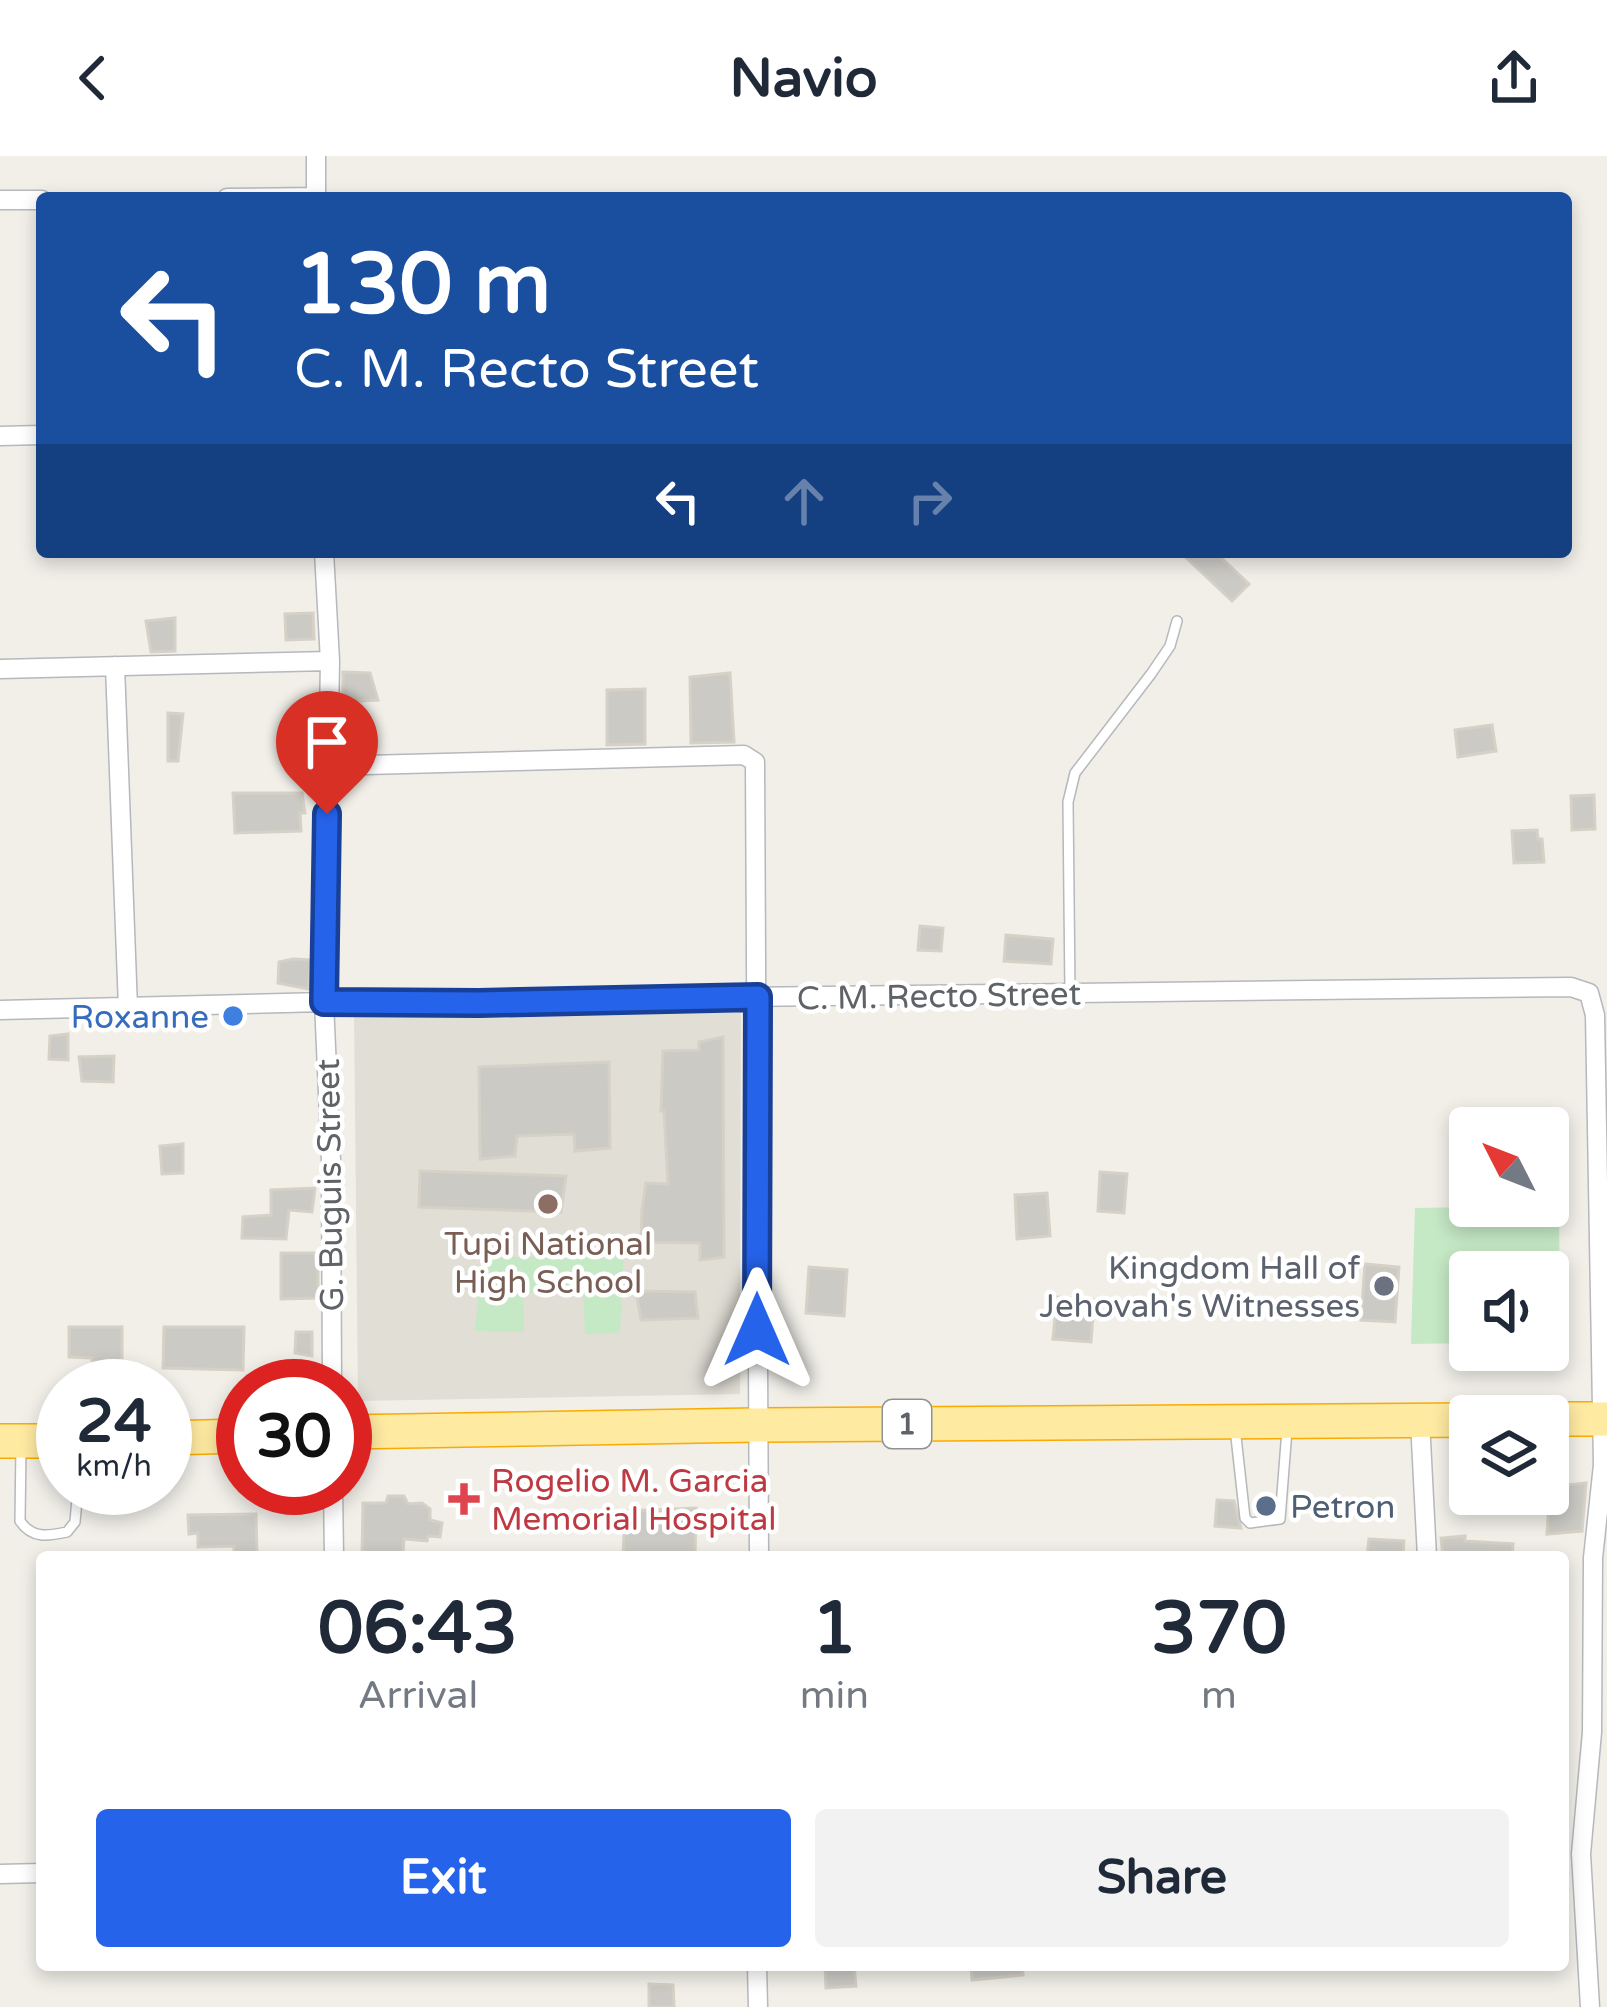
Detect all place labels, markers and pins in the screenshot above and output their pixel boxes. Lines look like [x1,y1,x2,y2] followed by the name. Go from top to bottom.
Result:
[276,691,378,814] pin
[71,998,209,1037] place label: Roxanne
[220,1003,246,1029] marker: Roxanne
[535,1191,561,1217] marker: Tupi National High School
[444,1225,652,1302] place label: Tupi National High School
[1040,1249,1360,1326] place label: Kingdom Hall of Jehovah's Witnesses
[1371,1273,1397,1299] marker: Kingdom Hall of Jehovah's Witnesses
[491,1462,776,1539] place label: Rogelio M. Garcia Memorial Hospital
[448,1483,480,1515] marker: Rogelio M. Garcia Memorial Hospital
[1290,1488,1395,1527] place label: Petron
[1253,1493,1279,1519] marker: Petron

